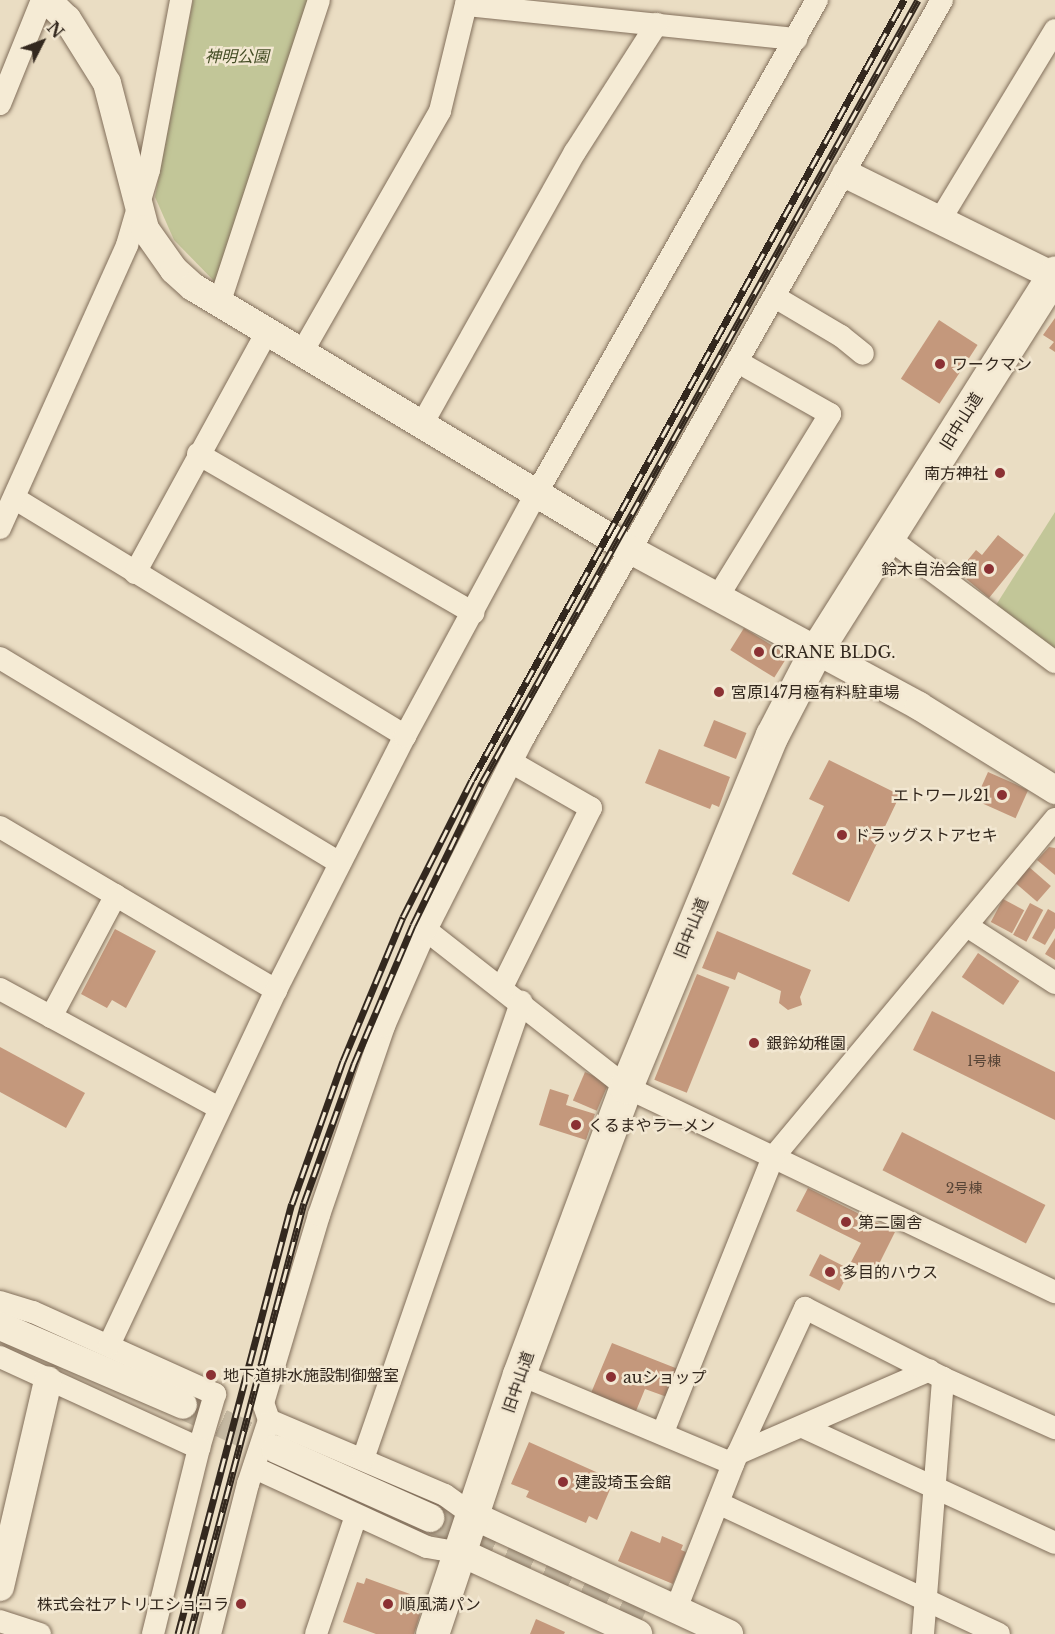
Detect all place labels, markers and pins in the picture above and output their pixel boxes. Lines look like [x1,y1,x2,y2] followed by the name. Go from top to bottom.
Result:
[952,354,1032,374] place label: ワークマン
[933,357,947,371] marker: ワークマン
[924,463,988,483] place label: 南方神社
[993,466,1007,480] marker: 南方神社
[881,559,977,579] place label: 鈴木自治会館
[982,562,996,576] marker: 鈴木自治会館
[771,642,895,662] place label: CRANE BLDG.
[752,645,766,659] marker: CRANE BLDG.
[731,682,900,702] place label: 宮原147月極有料駐車場
[712,685,726,699] marker: 宮原147月極有料駐車場
[893,785,990,805] place label: エトワール21
[995,788,1009,802] marker: エトワール21
[854,825,998,845] place label: ドラッグストアセキ
[835,828,849,842] marker: ドラッグストアセキ
[766,1033,846,1053] place label: 銀鈴幼稚園
[747,1036,761,1050] marker: 銀鈴幼稚園
[588,1115,716,1135] place label: くるまやラーメン
[569,1118,583,1132] marker: くるまやラーメン
[858,1212,922,1232] place label: 第二園舎
[839,1215,853,1229] marker: 第二園舎
[842,1262,938,1282] place label: 多目的ハウス
[823,1265,837,1279] marker: 多目的ハウス
[223,1365,399,1385] place label: 地下道排水施設制御盤室
[623,1367,707,1387] place label: auショップ
[204,1368,218,1382] marker: 地下道排水施設制御盤室
[604,1370,618,1384] marker: auショップ
[575,1472,671,1492] place label: 建設埼玉会館
[556,1475,570,1489] marker: 建設埼玉会館
[37,1594,229,1614] place label: 株式会社アトリエショコラ
[400,1594,480,1614] place label: 順風満パン
[234,1597,248,1611] marker: 株式会社アトリエショコラ
[381,1597,395,1611] marker: 順風満パン

